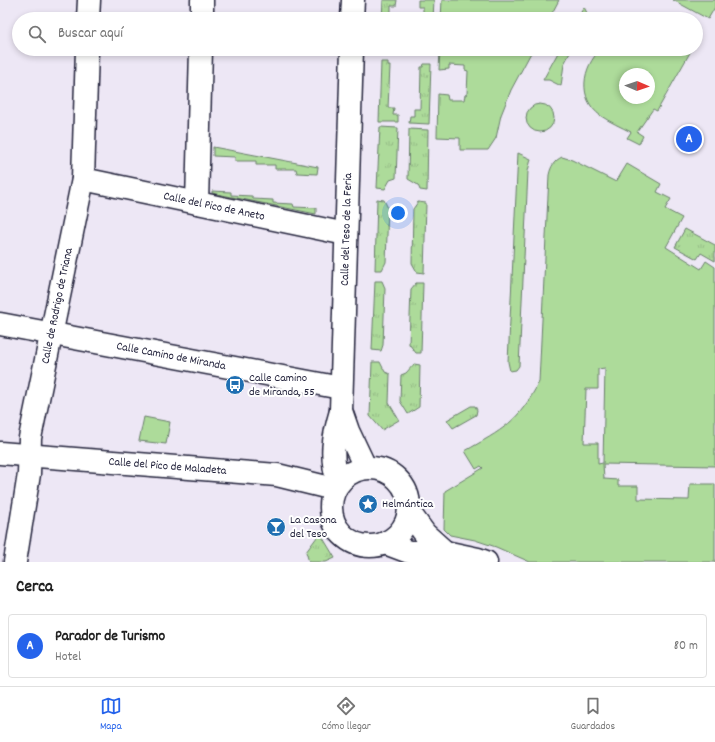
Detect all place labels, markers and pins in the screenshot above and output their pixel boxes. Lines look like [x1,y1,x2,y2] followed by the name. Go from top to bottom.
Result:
[676,124,702,154] pin: A
[249,370,315,401] place label: Calle Camino de Miranda, 55
[224,374,246,396] bus stop icon: Calle Camino de Miranda, 55
[357,493,379,515] place icon: Helmántica
[382,496,434,513] place label: Helmántica
[290,512,337,543] place label: La Casona del Teso
[265,516,287,538] bar icon: La Casona del Teso

